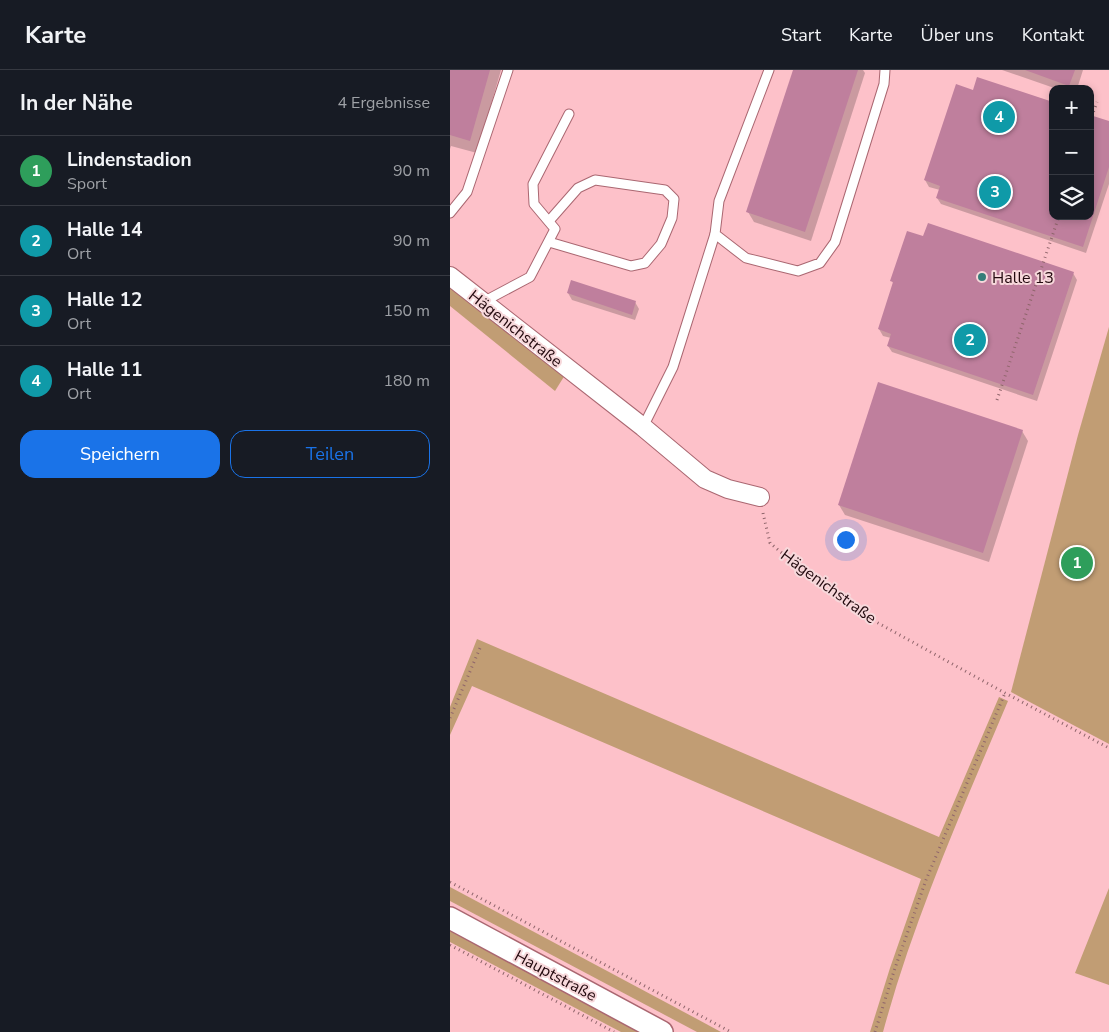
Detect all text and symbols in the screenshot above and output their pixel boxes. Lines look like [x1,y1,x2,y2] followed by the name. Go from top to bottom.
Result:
[25,19,86,51] text: Karte
[781,23,821,47] text: Start
[849,23,893,47] text: Karte
[921,23,994,47] text: Über uns
[1022,23,1084,47] text: Kontakt
[1049,85,1094,220] map controls
[1049,85,1094,130] button: +
[20,89,133,117] text: In der Nähe
[337,92,430,114] text: 4 Ergebnisse
[983,98,1015,136] pin: 4
[1049,130,1094,175] button: −
[67,147,192,173] text: Lindenstadion
[31,160,41,182] text: 1
[393,160,430,182] text: 90 m
[67,173,107,195] text: Sport
[979,173,1011,211] pin: 3
[1049,175,1094,220] button: layers
[67,217,142,243] text: Halle 14
[31,230,41,252] text: 2
[393,230,430,252] text: 90 m
[67,243,91,265] text: Ort
[992,267,1054,289] place label: Halle 13
[976,271,988,283] marker: Halle 13
[464,285,567,372] street label: Hägenichstraße
[67,287,142,313] text: Halle 12
[31,300,41,322] text: 3
[383,300,430,322] text: 150 m
[67,313,91,335] text: Ort
[954,321,986,359] pin: 2
[67,357,142,383] text: Halle 11
[31,370,41,392] text: 4
[383,370,430,392] text: 180 m
[67,383,91,405] text: Ort
[20,430,220,478] button: Speichern
[230,430,430,478] button: Teilen
[833,527,859,553] your location
[1061,544,1093,582] pin: 1
[776,545,881,629] street label: Hägenichstraße
[511,945,601,1007] street label: Hauptstraße

